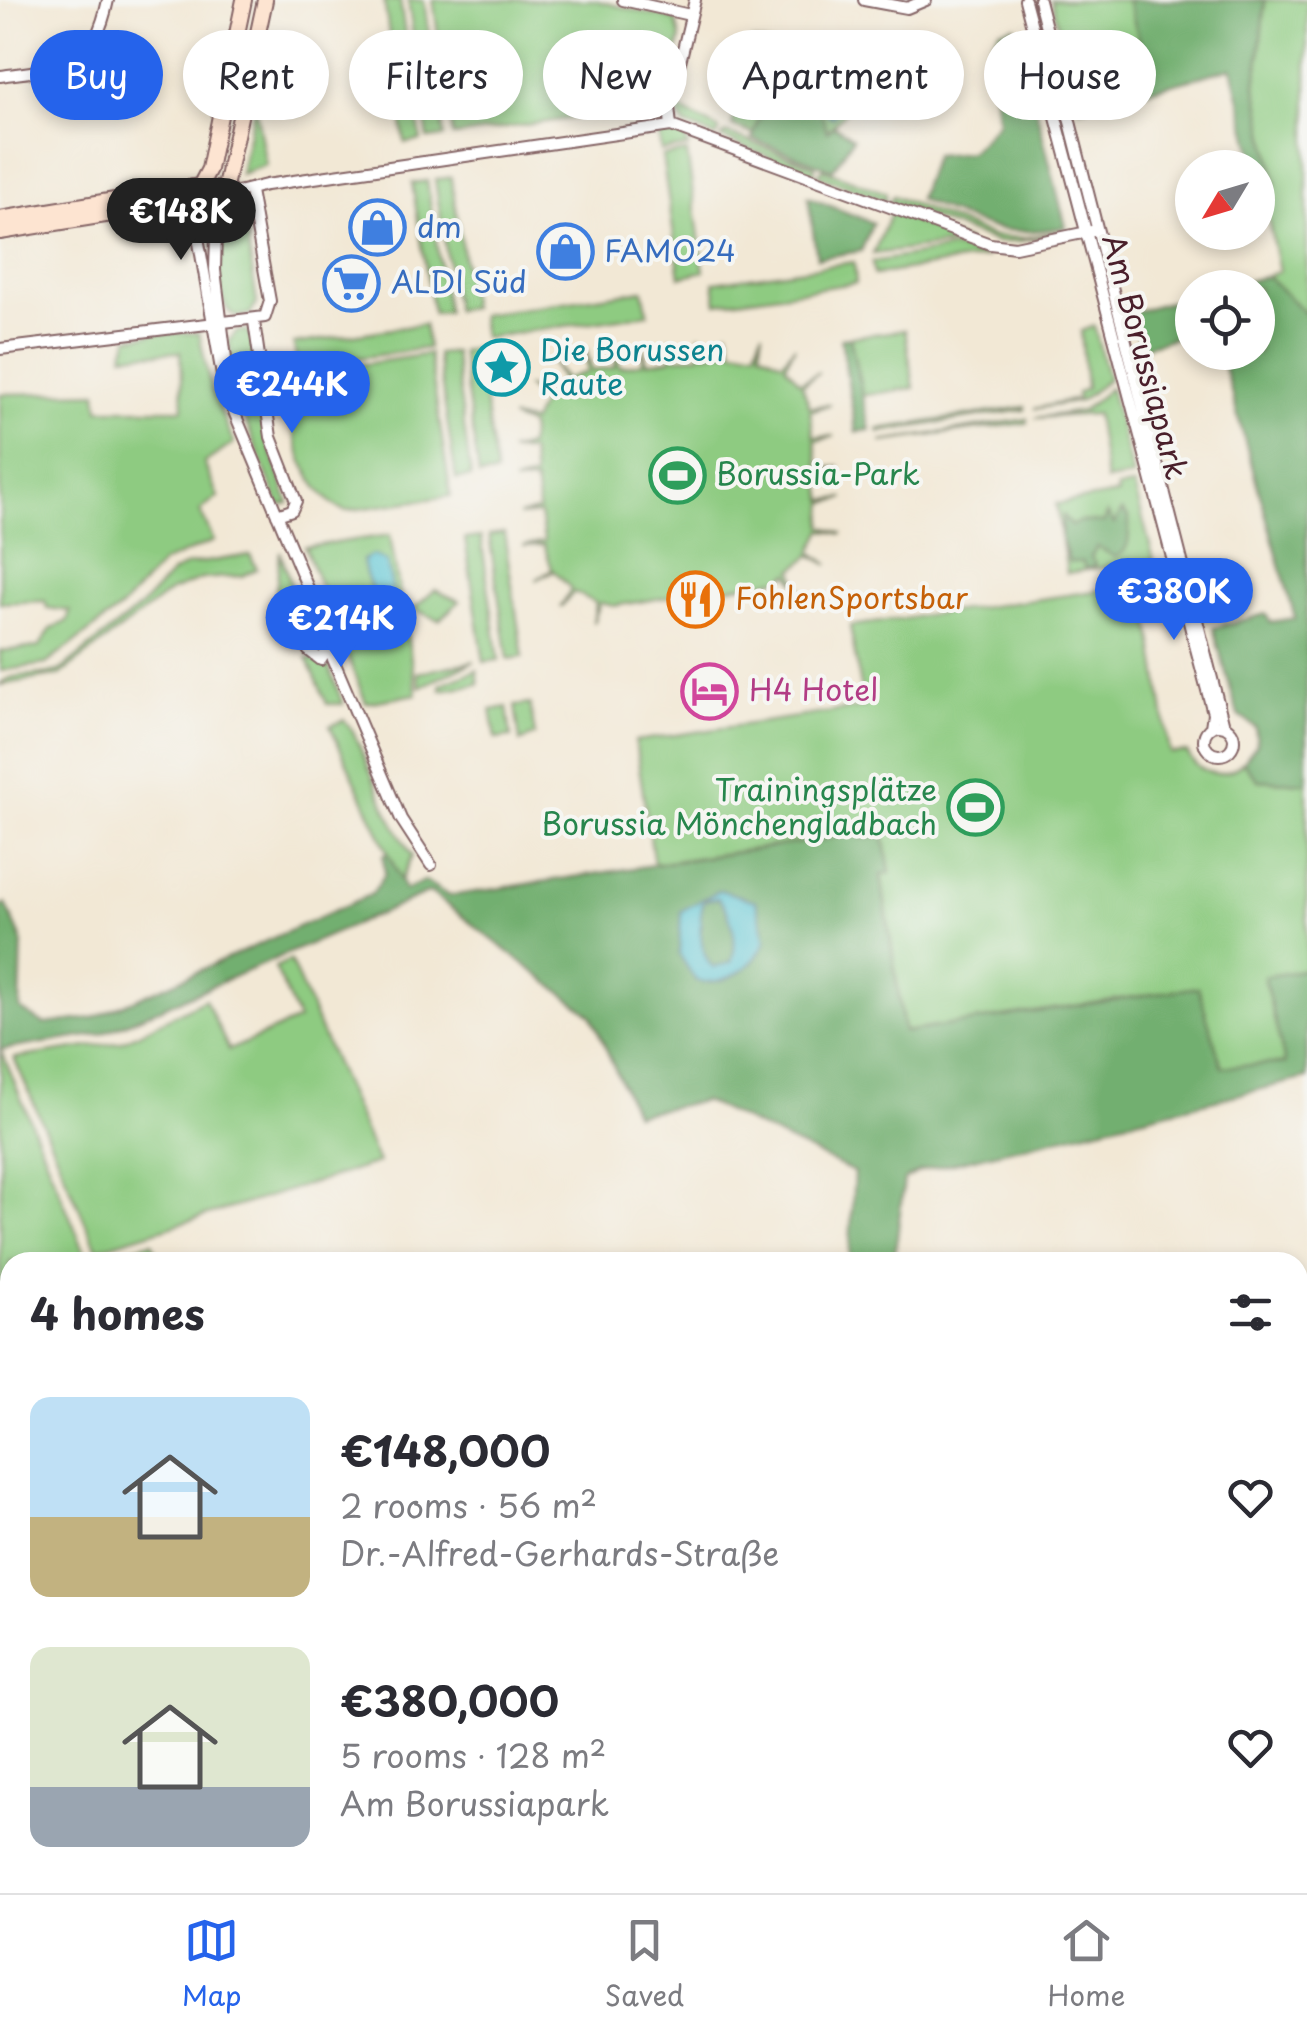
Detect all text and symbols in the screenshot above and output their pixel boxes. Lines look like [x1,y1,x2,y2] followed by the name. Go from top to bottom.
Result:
[30,30,163,120] chip: Buy
[183,30,329,120] chip: Rent
[349,30,523,120] chip: Filters
[543,30,687,120] chip: New
[707,30,964,120] chip: Apartment
[984,30,1156,120] chip: House
[1175,150,1275,250] north arrow
[1175,150,1275,370] map controls
[111,178,251,263] pin: €148K
[129,186,233,234] text: €148K
[348,198,408,258] shop icon: dm
[417,203,462,248] place label: dm
[535,222,595,282] shop icon: FAMO24
[604,227,736,272] place label: FAMO24
[1092,229,1201,484] street label: Am Borussiapark
[322,253,382,313] supermarket icon: ALDI Süd
[391,258,527,303] place label: ALDI Süd
[1175,270,1275,370] button: locate
[540,326,724,405] place label: Die Borussen Raute
[471,338,531,398] place icon: Die Borussen Raute
[222,351,362,436] pin: €244K
[236,359,348,407] text: €244K
[647,445,707,505] sports icon: Borussia-Park
[716,450,920,495] place label: Borussia-Park
[1104,558,1244,643] pin: €380K
[1117,566,1231,614] text: €380K
[666,569,726,629] restaurant icon: FohlenSportsbar
[735,574,969,619] place label: FohlenSportsbar
[271,585,411,670] pin: €214K
[288,593,394,641] text: €214K
[680,661,740,721] hotel icon: H4 Hotel
[749,666,878,711] place label: H4 Hotel
[541,766,937,845] place label: Trainingsplätze Borussia Mönchengladbach
[946,778,1006,838] sports icon: Trainingsplätze Borussia Mönchengladbach
[30,1281,205,1344] text: 4 homes
[1223,1285,1278,1340] icon: filters
[340,1418,550,1481] text: €148,000
[110,1437,230,1557] icon: home
[1223,1470,1278,1525] icon: heart
[340,1481,597,1529] text: 2 rooms · 56 m²
[340,1529,779,1577] text: Dr.-Alfred-Gerhards-Straße
[340,1668,559,1731] text: €380,000
[110,1687,230,1807] icon: home
[1223,1720,1278,1775] icon: heart
[340,1731,606,1779] text: 5 rooms · 128 m²
[340,1779,609,1827] text: Am Borussiapark
[182,1913,241,2016] tab: Map
[605,1913,684,2016] tab: Saved
[1047,1913,1125,2016] tab: Home

